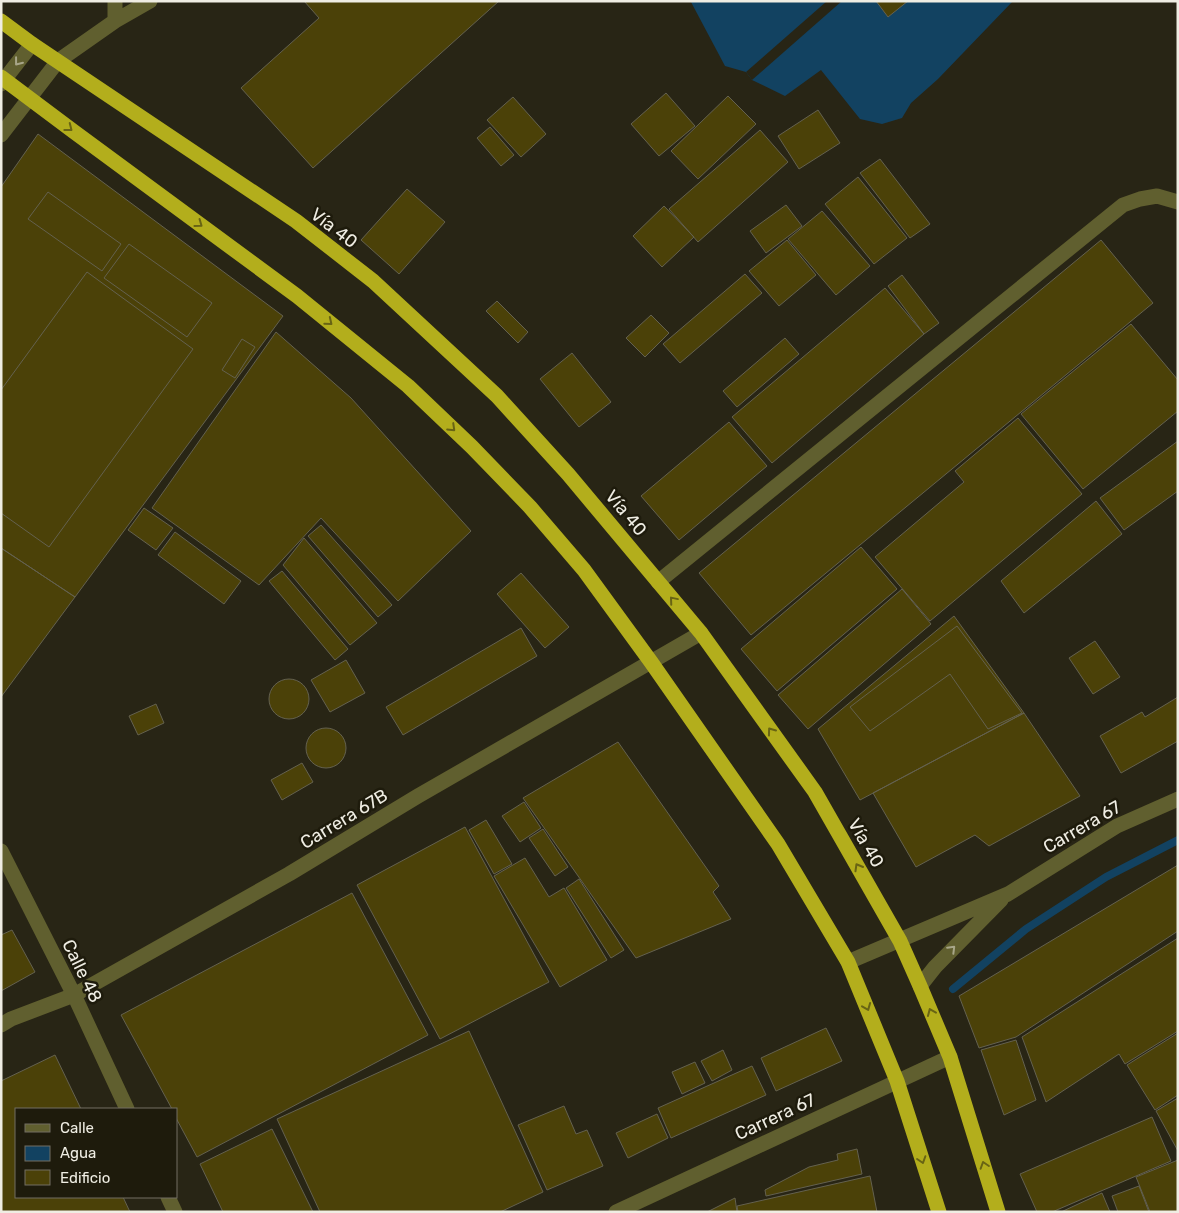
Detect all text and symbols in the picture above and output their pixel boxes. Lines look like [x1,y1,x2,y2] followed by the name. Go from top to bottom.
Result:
[16,56,24,65] one-way arrow
[63,122,72,131] one-way arrow
[306,203,362,253] street label: Vía 40
[193,219,202,227] one-way arrow
[323,317,332,325] one-way arrow
[446,422,455,431] one-way arrow
[601,486,651,540] street label: Vía 40
[670,597,679,606] one-way arrow
[767,727,777,736] one-way arrow
[296,784,392,854] street label: Carrera 67B
[1039,796,1125,858] street label: Carrera 67
[843,815,889,871] street label: Vía 40
[854,864,864,873] one-way arrow
[57,936,107,1006] street label: Calle 48
[946,946,955,955] one-way arrow
[860,1002,871,1011] one-way arrow
[927,1008,937,1017] one-way arrow
[731,1089,819,1145] street label: Carrera 67
[15,1108,178,1198] legend
[60,1119,94,1137] text: Calle
[60,1144,96,1162] text: Agua
[916,1155,926,1164] one-way arrow
[980,1161,990,1170] one-way arrow
[60,1169,110,1187] text: Edificio

